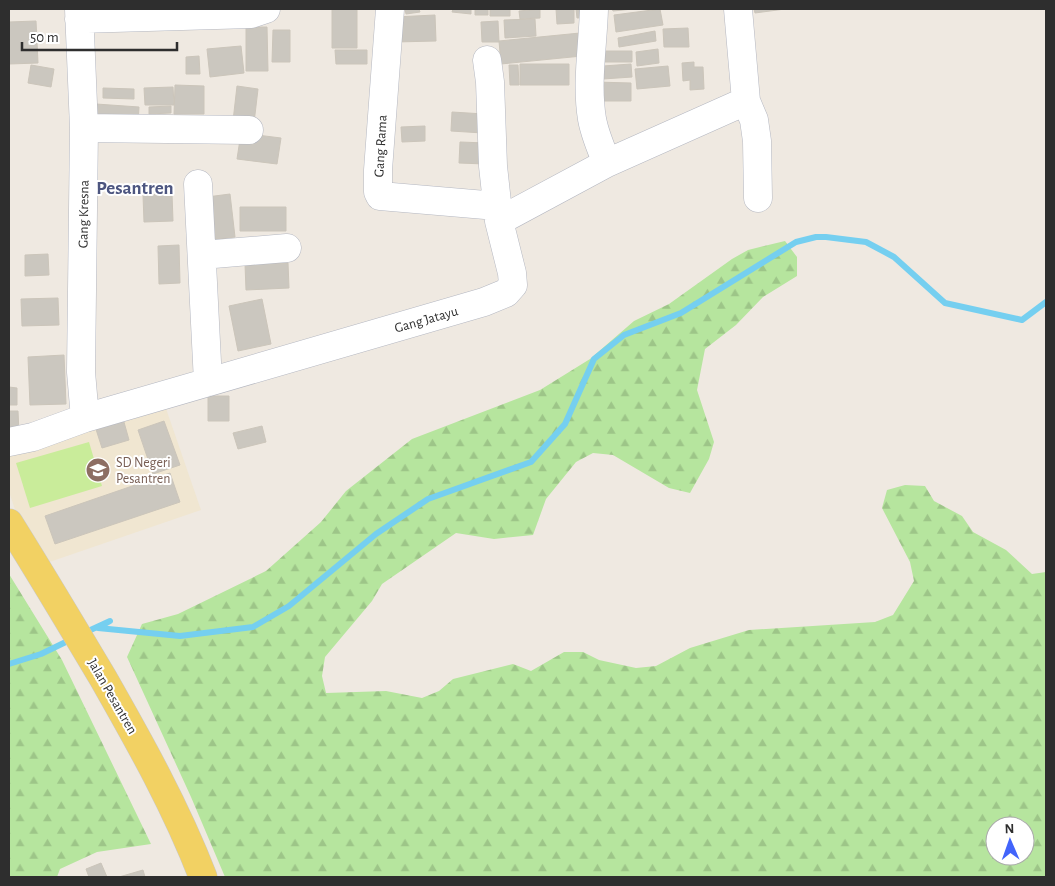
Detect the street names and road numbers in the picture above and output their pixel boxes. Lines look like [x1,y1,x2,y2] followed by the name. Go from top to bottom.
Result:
[372,114,390,178] street label: Gang Rama
[76,179,92,248] street label: Gang Kresna
[393,304,460,336] street label: Gang Jatayu
[85,656,139,737] street label: Jalan Pesantren

